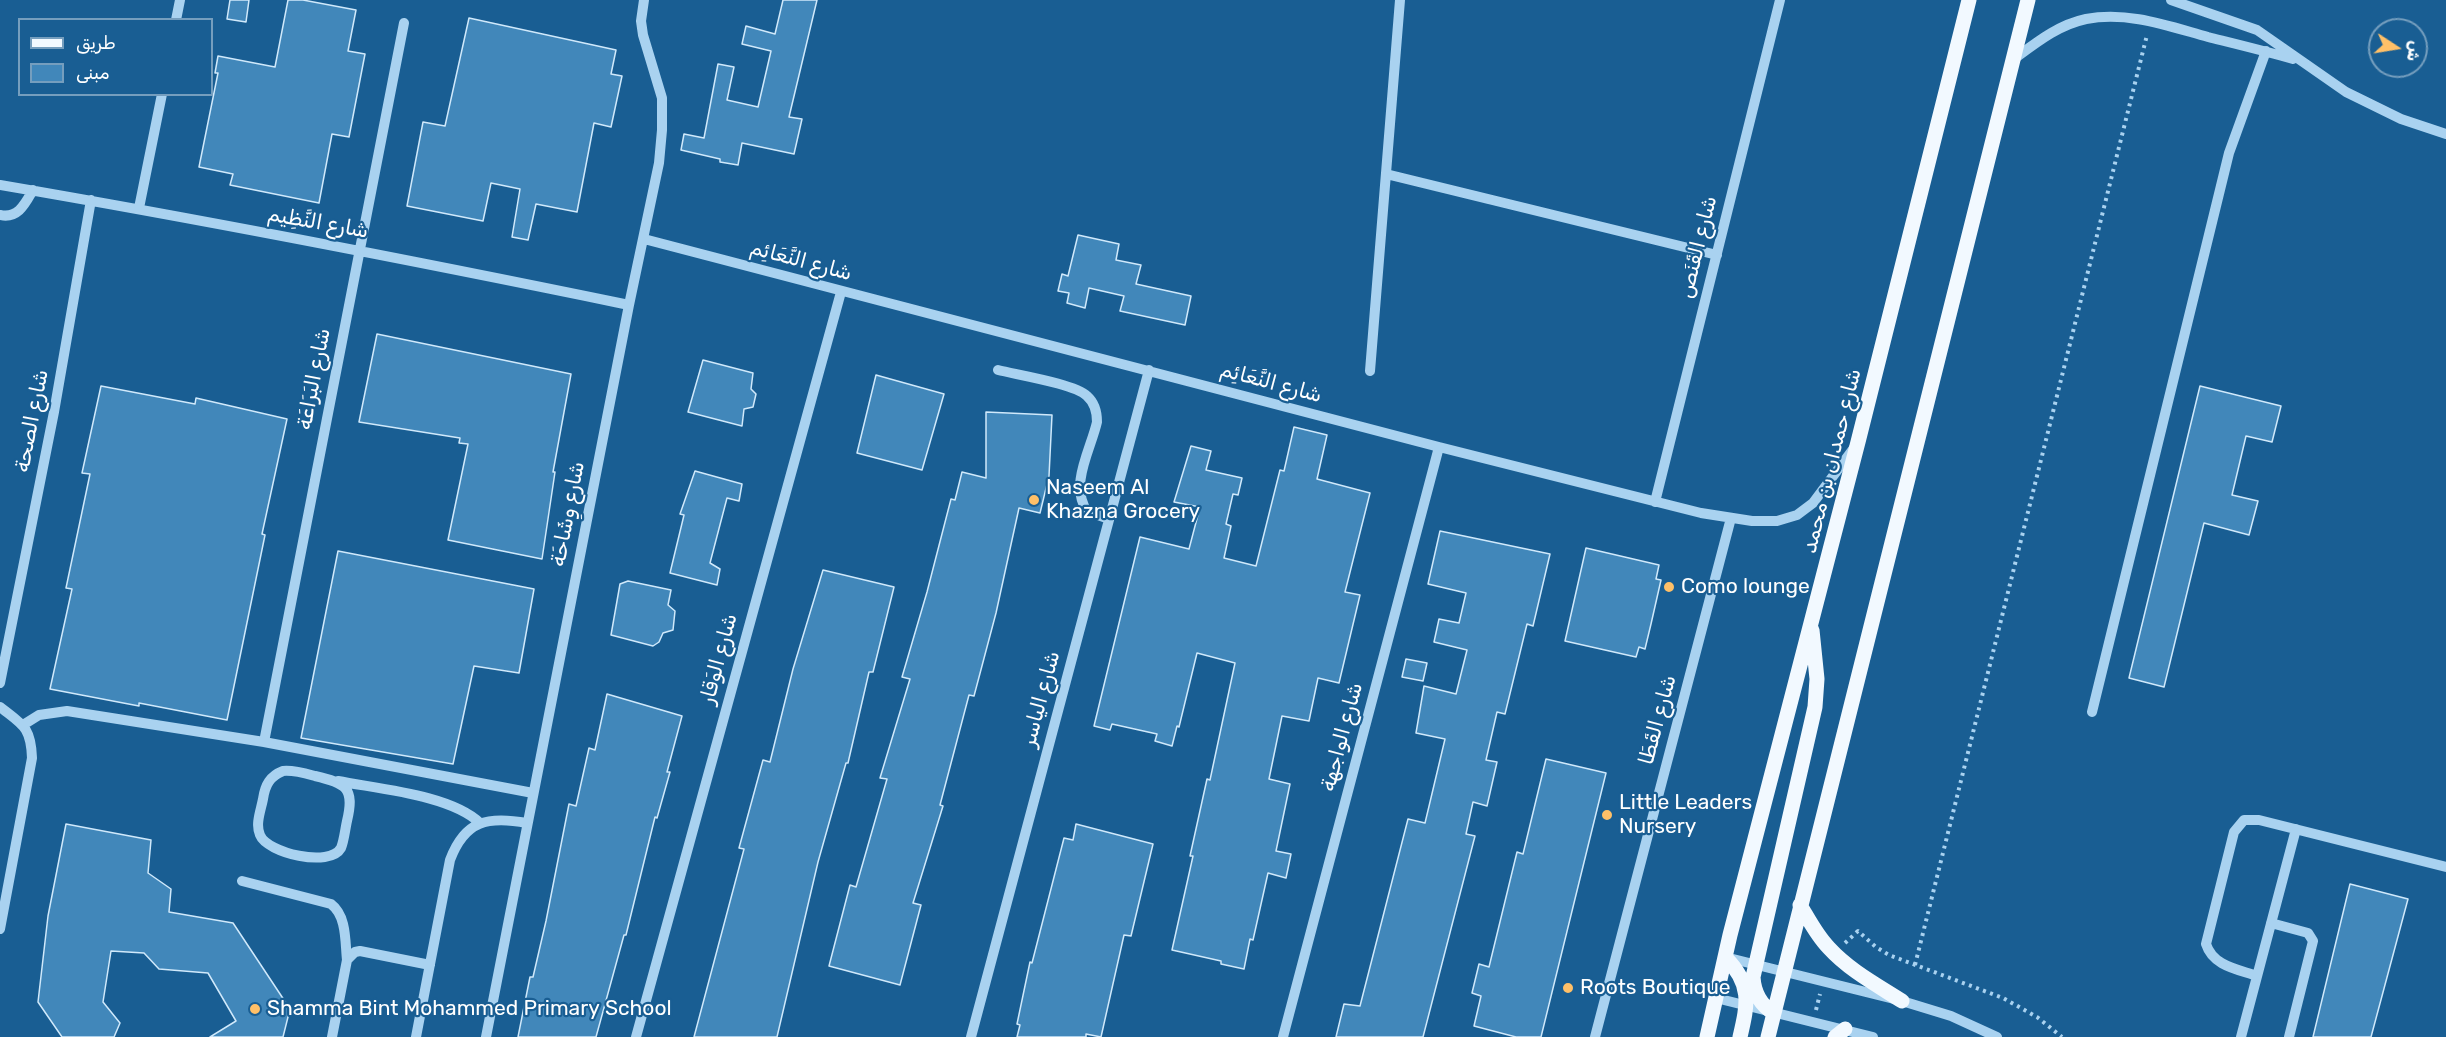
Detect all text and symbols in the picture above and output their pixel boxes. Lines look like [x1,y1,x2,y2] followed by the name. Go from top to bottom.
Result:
[18,18,213,96] legend
[2368,18,2428,78] north arrow
[76,32,116,54] text: طريق
[2403,40,2426,63] text: ش
[76,62,110,84] text: مبنى
[1673,193,1723,301] street label: شارع القَنَص
[266,202,370,244] street label: شارع النَّظِيم
[747,235,855,287] street label: شارع النَّعَائِم
[292,326,336,432] street label: شارع البَرَاعَة
[1217,357,1325,409] street label: شارع النَّعَائِم
[1797,366,1867,556] street label: شارع حمدان بن محمد
[10,367,54,475] street label: شارع الصحة
[545,459,591,569] street label: شارع وِشَاحَة
[1046,475,1200,525] place label: Naseem Al Khazna Grocery
[1027,493,1041,507] marker: Naseem Al Khazna Grocery
[1681,574,1810,600] place label: Como lounge
[1662,580,1676,594] marker: Como lounge
[695,611,743,707] street label: شارع الوَقار
[1016,648,1066,750] street label: شارع الياسر
[1634,672,1682,768] street label: شارع القَطَا
[1315,680,1369,794] street label: شارع الواجهة
[1619,790,1752,840] place label: Little Leaders Nursery
[1600,808,1614,822] marker: Little Leaders Nursery
[1580,975,1731,1001] place label: Roots Boutique
[1561,981,1575,995] marker: Roots Boutique
[267,996,672,1022] place label: Shamma Bint Mohammed Primary School
[248,1002,262,1016] marker: Shamma Bint Mohammed Primary School

